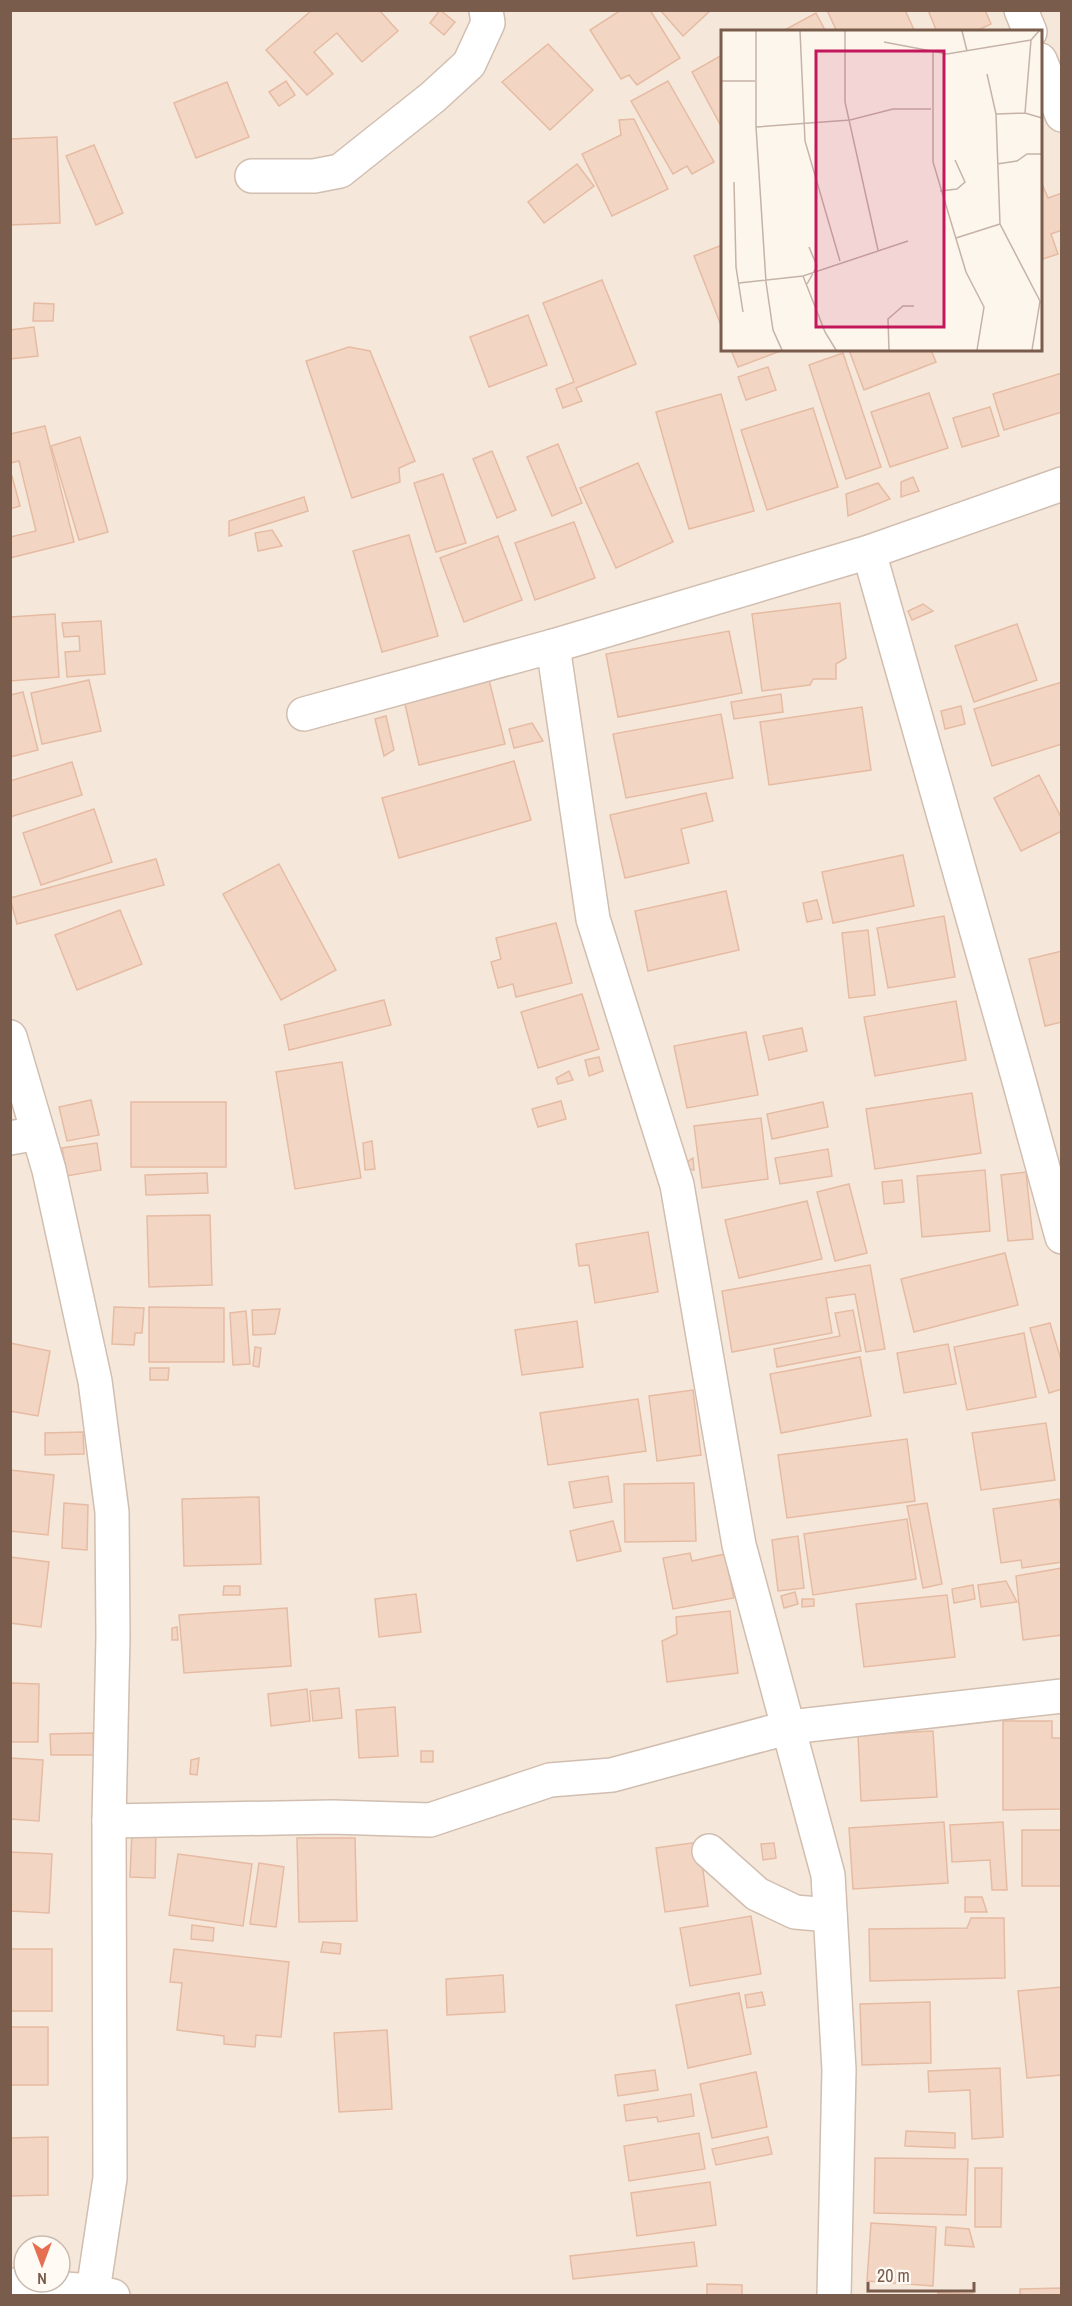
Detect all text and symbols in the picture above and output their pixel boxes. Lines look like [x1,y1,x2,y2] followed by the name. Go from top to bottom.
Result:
[721,30,1042,351] inset map
[12,2234,72,2294] north arrow
[868,2255,974,2293] scale bar
[877,2263,910,2288] text: 20 m
[37,2268,47,2290] text: N

